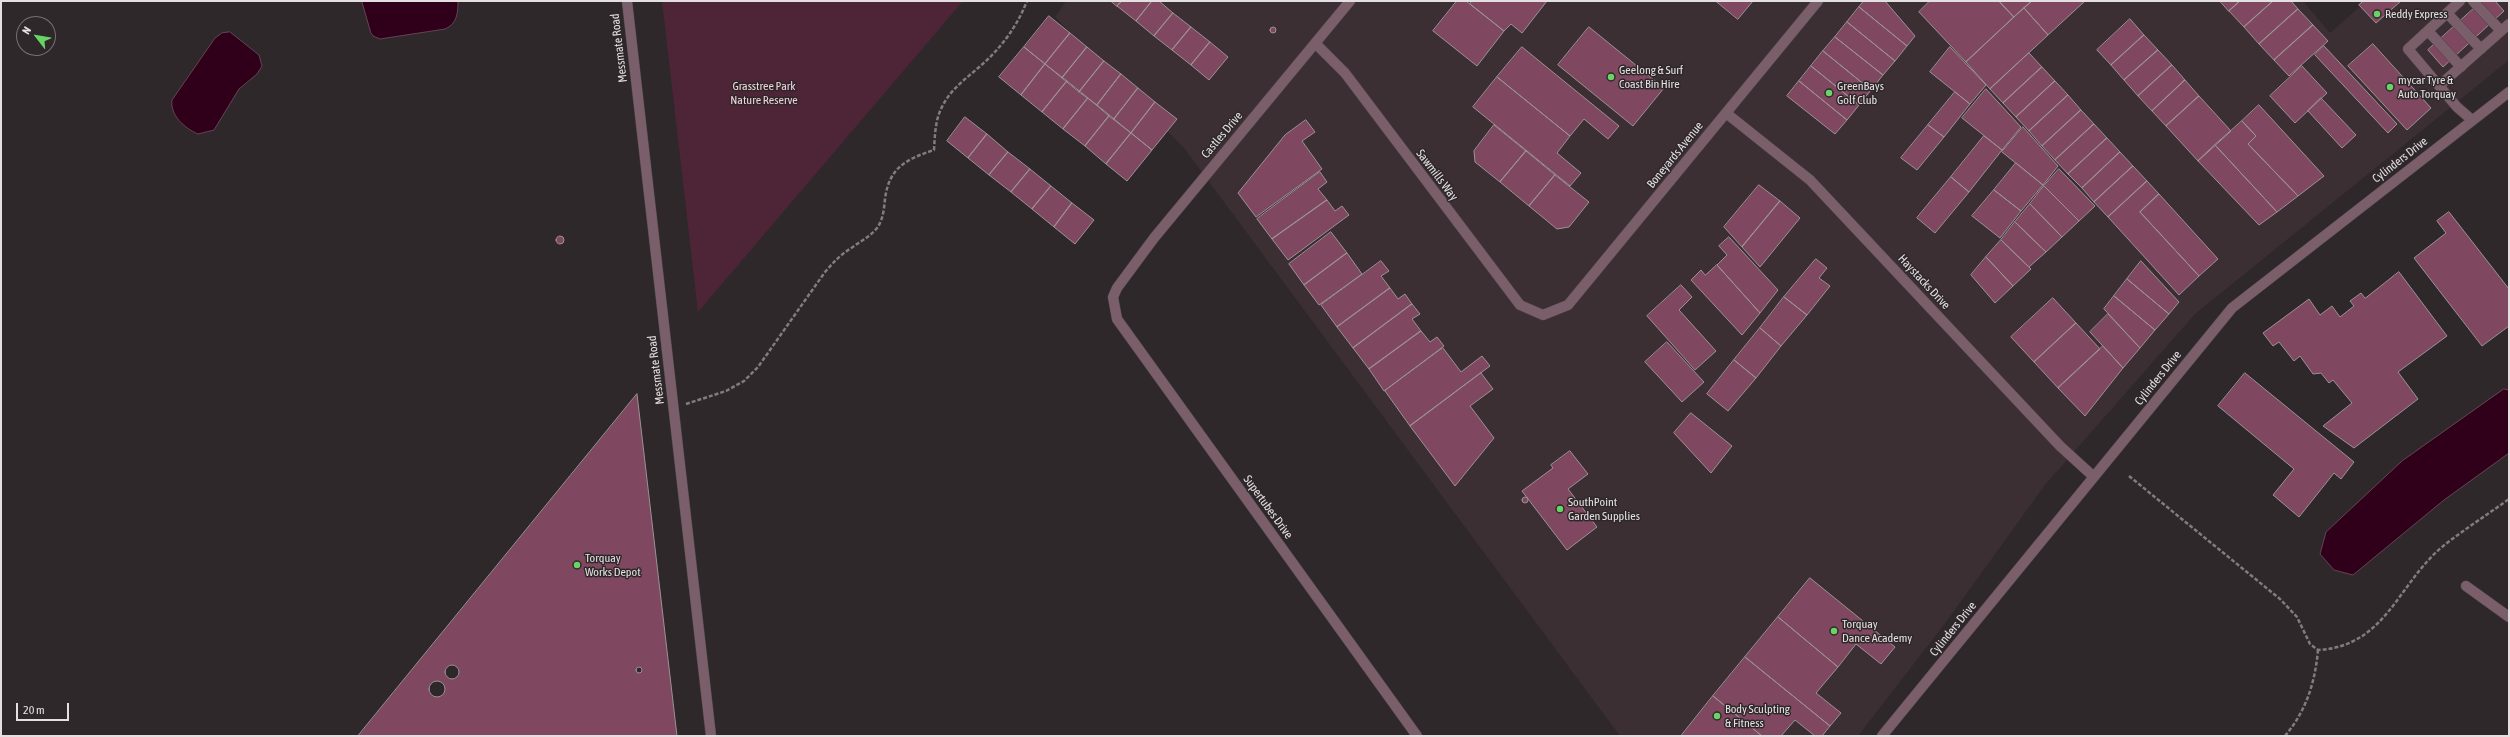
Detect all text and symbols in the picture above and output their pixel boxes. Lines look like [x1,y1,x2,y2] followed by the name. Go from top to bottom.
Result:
[2385,7,2447,21] place label: Reddy Express
[2372,9,2382,19] marker: Reddy Express
[608,13,630,83] street label: Messmate Road
[16,16,56,56] north arrow
[20,24,33,36] text: N
[1619,63,1683,91] place label: Geelong & Surf Coast Bin Hire
[1606,72,1616,82] marker: Geelong & Surf Coast Bin Hire
[2398,73,2456,101] place label: mycar Tyre & Auto Torquay
[730,79,798,107] park label: Grasstree Park Nature Reserve
[1837,79,1884,107] place label: GreenBays Golf Club
[2385,82,2395,92] marker: mycar Tyre & Auto Torquay
[1824,88,1834,98] marker: GreenBays Golf Club
[1198,109,1246,161] street label: Castles Drive
[1644,119,1706,191] street label: Boneyards Avenue
[2370,134,2430,186] street label: Cylinders Drive
[1413,147,1461,203] street label: Sawmills Way
[1895,252,1953,312] street label: Haystacks Drive
[645,335,667,405] street label: Messmate Road
[2132,348,2184,408] street label: Cylinders Drive
[1240,472,1296,542] street label: Supertubes Drive
[1568,495,1640,523] place label: SouthPoint Garden Supplies
[1555,504,1565,514] marker: SouthPoint Garden Supplies
[585,551,641,579] place label: Torquay Works Depot
[572,560,582,570] marker: Torquay Works Depot
[1927,599,1979,659] street label: Cylinders Drive
[1842,617,1912,645] place label: Torquay Dance Academy
[1829,626,1839,636] marker: Torquay Dance Academy
[18,695,71,721] scale bar
[1725,702,1790,730] place label: Body Sculpting & Fitness
[23,703,45,717] text: 20 m
[1712,711,1722,721] marker: Body Sculpting & Fitness

